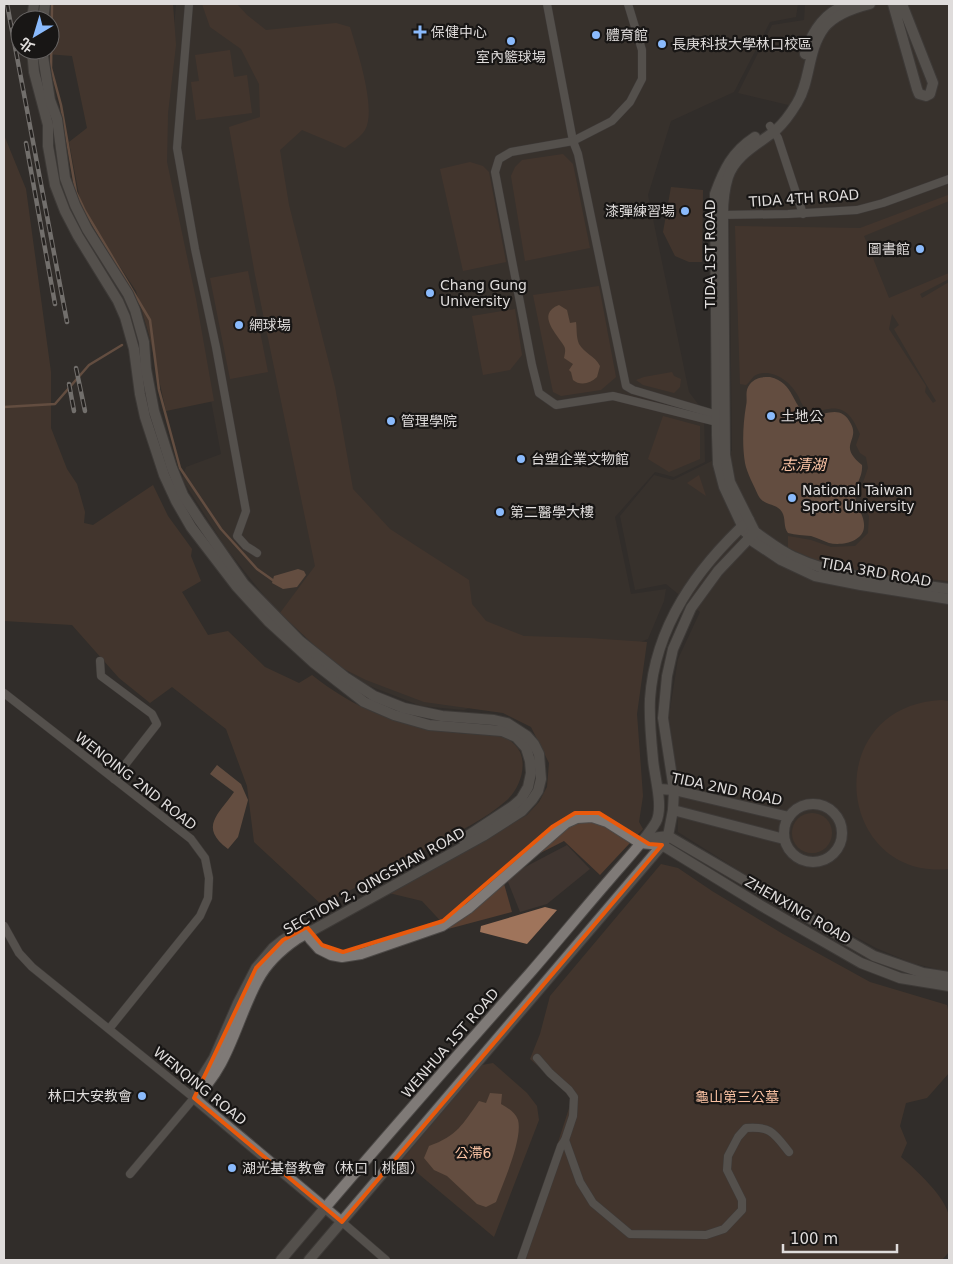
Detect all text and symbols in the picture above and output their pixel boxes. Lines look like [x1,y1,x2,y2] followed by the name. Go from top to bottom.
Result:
[10,10,60,60] north arrow
[431,24,487,40] place label: 保健中心
[413,25,427,39] marker: 保健中心
[606,27,648,43] place label: 體育館
[590,29,602,41] marker: 體育館
[17,35,37,56] text: 北
[505,35,517,47] marker: 室內籃球場
[672,36,812,52] place label: 長庚科技大學林口校區
[656,38,668,50] marker: 長庚科技大學林口校區
[476,49,546,65] place label: 室內籃球場
[747,186,860,210] street label: TIDA 4TH ROAD
[702,200,718,309] street label: TIDA 1ST ROAD
[605,203,675,219] place label: 漆彈練習場
[679,205,691,217] marker: 漆彈練習場
[868,241,910,257] place label: 圖書館
[914,243,926,255] marker: 圖書館
[440,277,527,309] place label: Chang Gung University
[424,287,436,299] marker: Chang Gung University
[249,317,291,333] place label: 網球場
[233,319,245,331] marker: 網球場
[781,408,823,424] place label: 土地公
[765,410,777,422] marker: 土地公
[401,413,457,429] place label: 管理學院
[385,415,397,427] marker: 管理學院
[531,451,629,467] place label: 台塑企業文物館
[515,453,527,465] marker: 台塑企業文物館
[780,456,827,474] water label: 志清湖
[802,482,915,514] place label: National Taiwan Sport University
[786,492,798,504] marker: National Taiwan Sport University
[510,504,594,520] place label: 第二醫學大樓
[494,506,506,518] marker: 第二醫學大樓
[818,554,933,590] street label: TIDA 3RD ROAD
[72,729,200,833] street label: WENQING 2ND ROAD
[669,769,784,809] street label: TIDA 2ND ROAD
[280,824,468,938] street label: SECTION 2, QINGSHAN ROAD
[742,873,854,947] street label: ZHENXING ROAD
[398,985,502,1101] street label: WENHUA 1ST ROAD
[150,1044,250,1128] street label: WENQING ROAD
[48,1088,132,1104] place label: 林口大安教會
[695,1089,779,1105] park label: 龜山第三公墓
[136,1090,148,1102] marker: 林口大安教會
[455,1145,492,1161] park label: 公滯6
[242,1160,424,1176] place label: 湖光基督教會（林口｜桃園）
[226,1162,238,1174] marker: 湖光基督教會（林口｜桃園）
[783,1222,897,1254] scale bar
[790,1230,838,1248] text: 100 m

